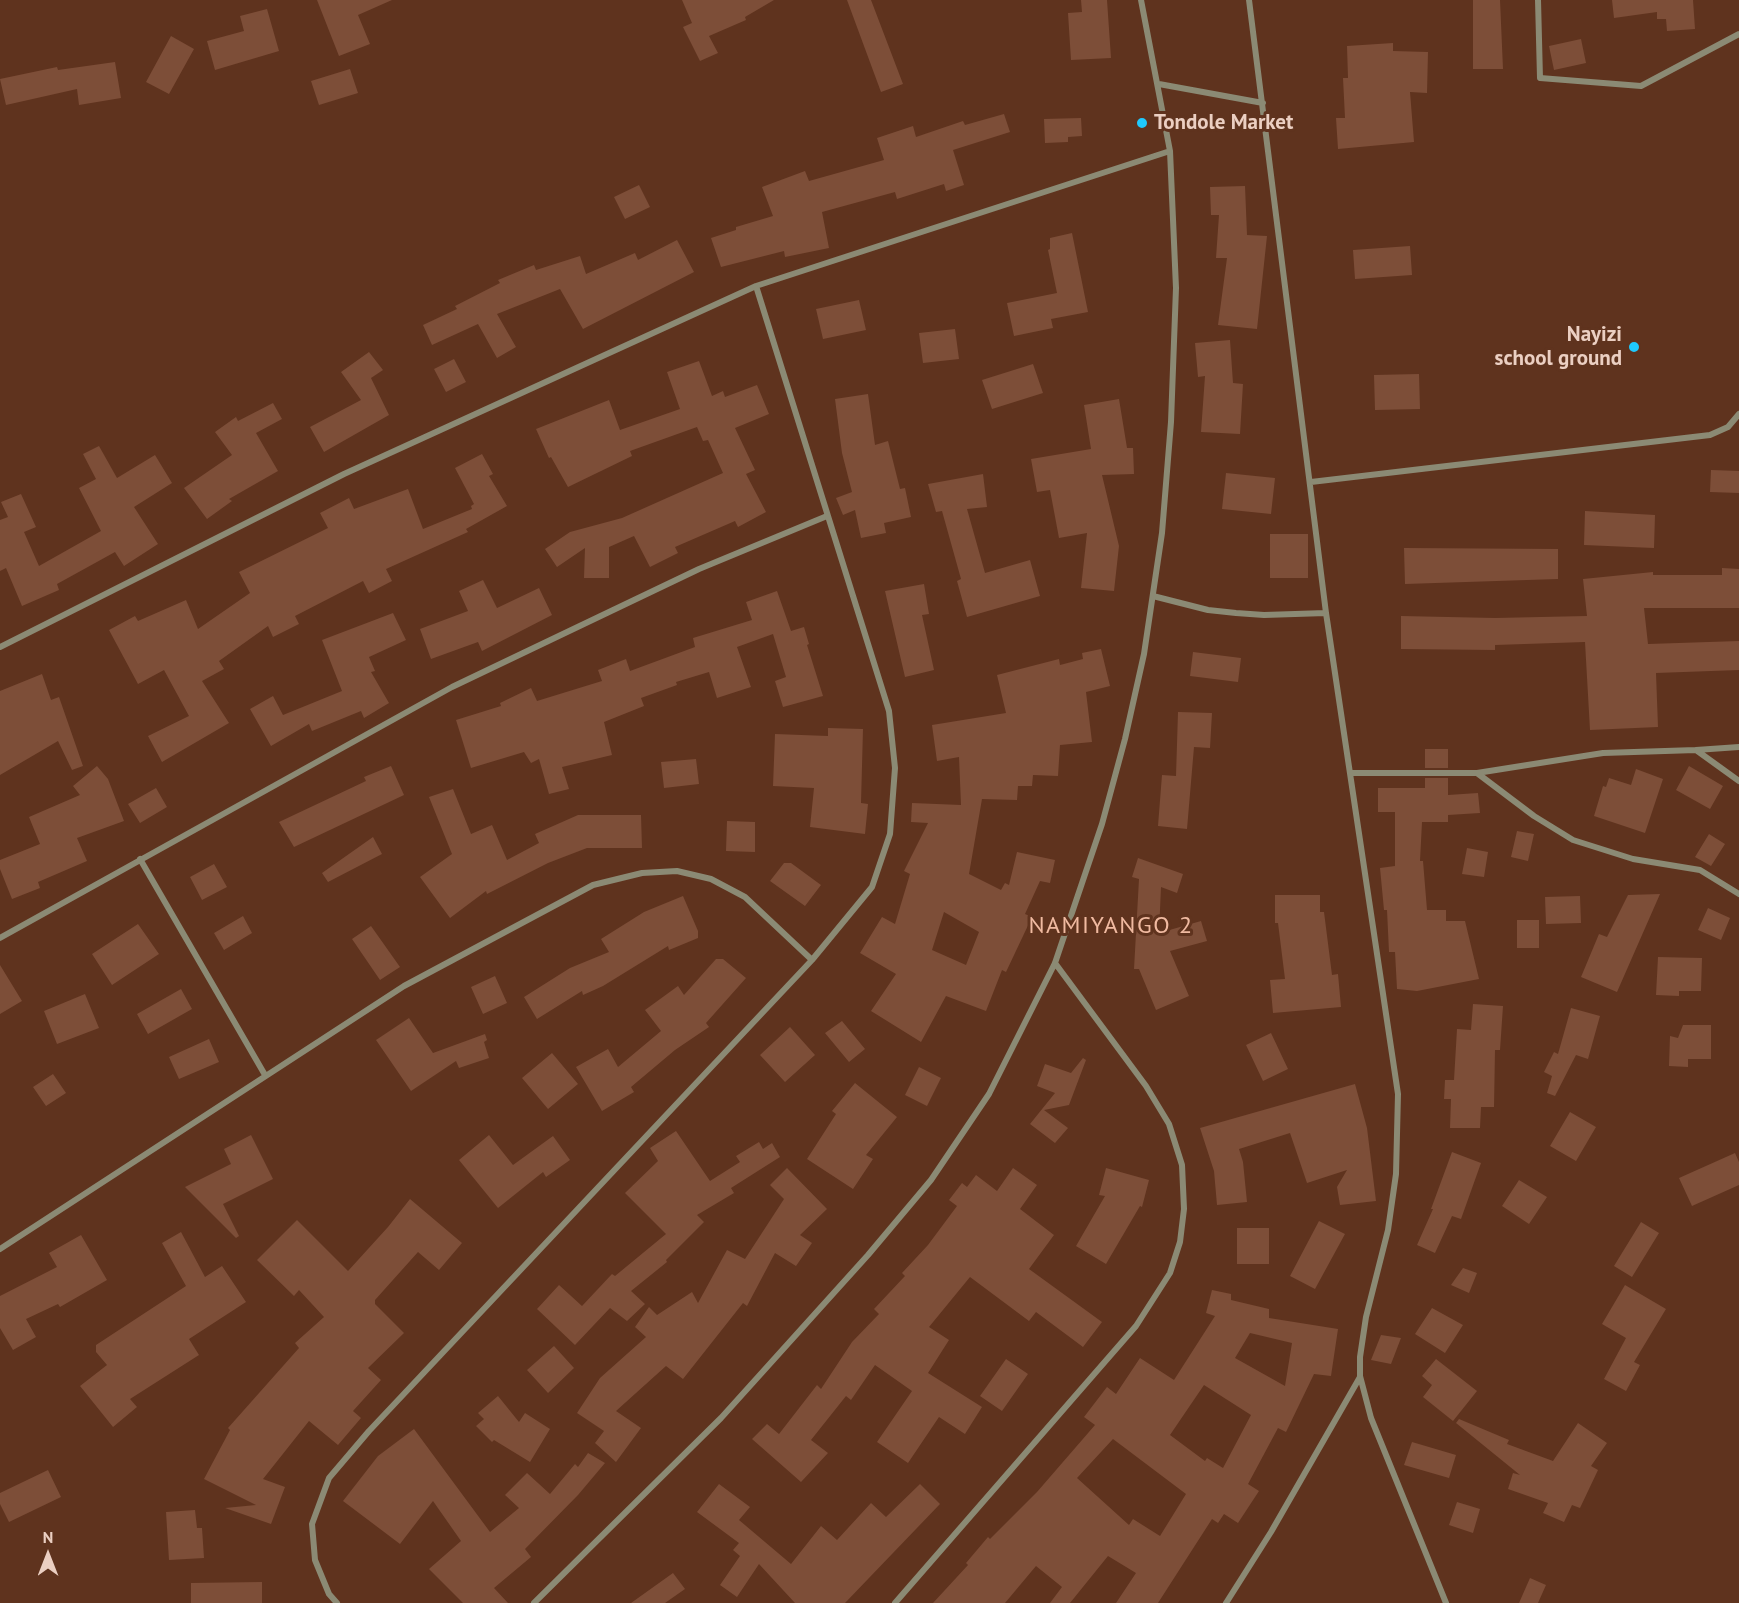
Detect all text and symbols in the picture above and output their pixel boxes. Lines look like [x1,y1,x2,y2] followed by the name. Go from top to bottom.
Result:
[1154,110,1293,136] place label: Tondole Market
[1135,116,1149,130] marker: Tondole Market
[1495,322,1622,372] place label: Nayizi school ground
[1627,340,1641,354] marker: Nayizi school ground
[1028,912,1194,940] district label: NAMIYANGO 2
[18,1525,78,1585] north arrow
[43,1527,53,1547] text: N

